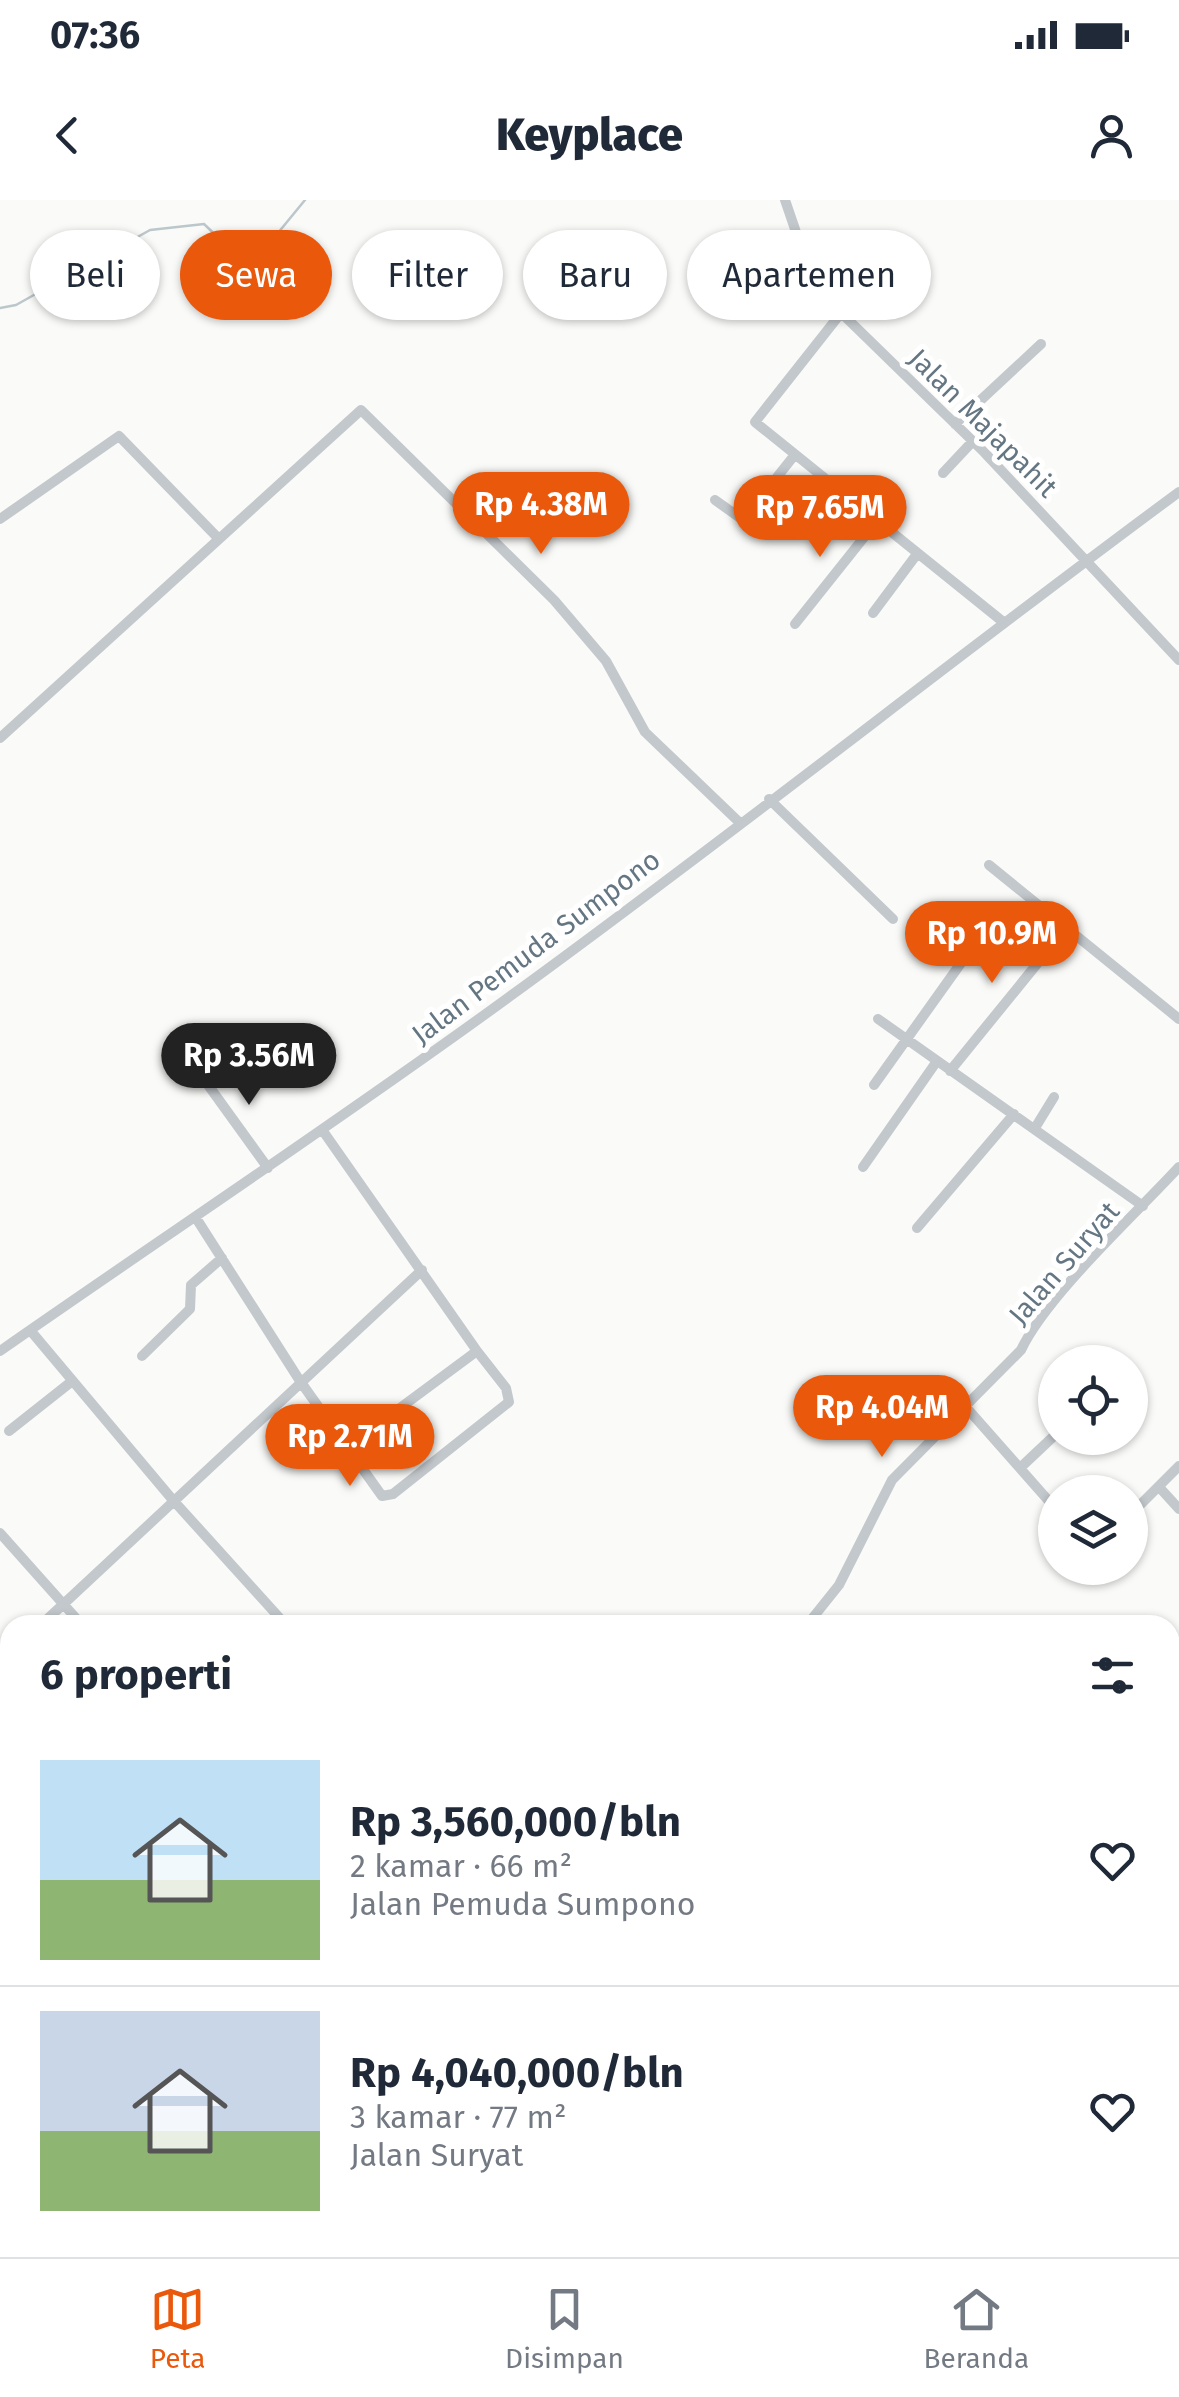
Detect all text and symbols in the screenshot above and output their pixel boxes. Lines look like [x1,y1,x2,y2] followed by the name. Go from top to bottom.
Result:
[50,12,140,58] text: 07:36
[40,108,95,163] icon: back
[496,108,683,162] text: Keyplace
[1084,108,1139,163] icon: person
[30,230,160,320] chip: Beli
[180,230,332,320] chip: Sewa
[352,230,503,320] chip: Filter
[523,230,667,320] chip: Baru
[687,230,931,320] chip: Apartemen
[902,342,1065,505] street label: Jalan Majapahit
[438,472,644,557] pin: Rp 4.38M
[717,475,923,560] pin: Rp 7.65M
[474,485,608,523] text: Rp 4.38M
[756,488,884,526] text: Rp 7.65M
[405,843,667,1051] street label: Jalan Pemuda Sumpono
[889,901,1095,986] pin: Rp 10.9M
[927,914,1057,952] text: Rp 10.9M
[146,1023,352,1108] pin: Rp 3.56M
[183,1036,315,1074] text: Rp 3.56M
[1002,1194,1127,1331] street label: Jalan Suryat
[1038,1345,1148,1585] map controls
[1038,1345,1148,1455] button: locate
[779,1375,985,1460] pin: Rp 4.04M
[815,1388,949,1426] text: Rp 4.04M
[247,1404,453,1489] pin: Rp 2.71M
[287,1417,413,1455] text: Rp 2.71M
[1038,1475,1148,1585] button: layers
[1085,1648,1140,1703] icon: filters
[40,1650,232,1700] text: 6 properti
[350,1797,681,1847] text: Rp 3,560,000/bln
[120,1800,240,1920] icon: home
[1085,1833,1140,1888] icon: heart
[350,1847,572,1885] text: 2 kamar · 66 m²
[350,1885,695,1923] text: Jalan Pemuda Sumpono
[350,2048,684,2098] text: Rp 4,040,000/bln
[120,2051,240,2171] icon: home
[1085,2084,1140,2139] icon: heart
[350,2098,567,2136] text: 3 kamar · 77 m²
[350,2136,523,2174] text: Jalan Suryat
[150,2282,206,2375] tab: Peta
[505,2282,624,2375] tab: Disimpan
[923,2282,1029,2375] tab: Beranda

